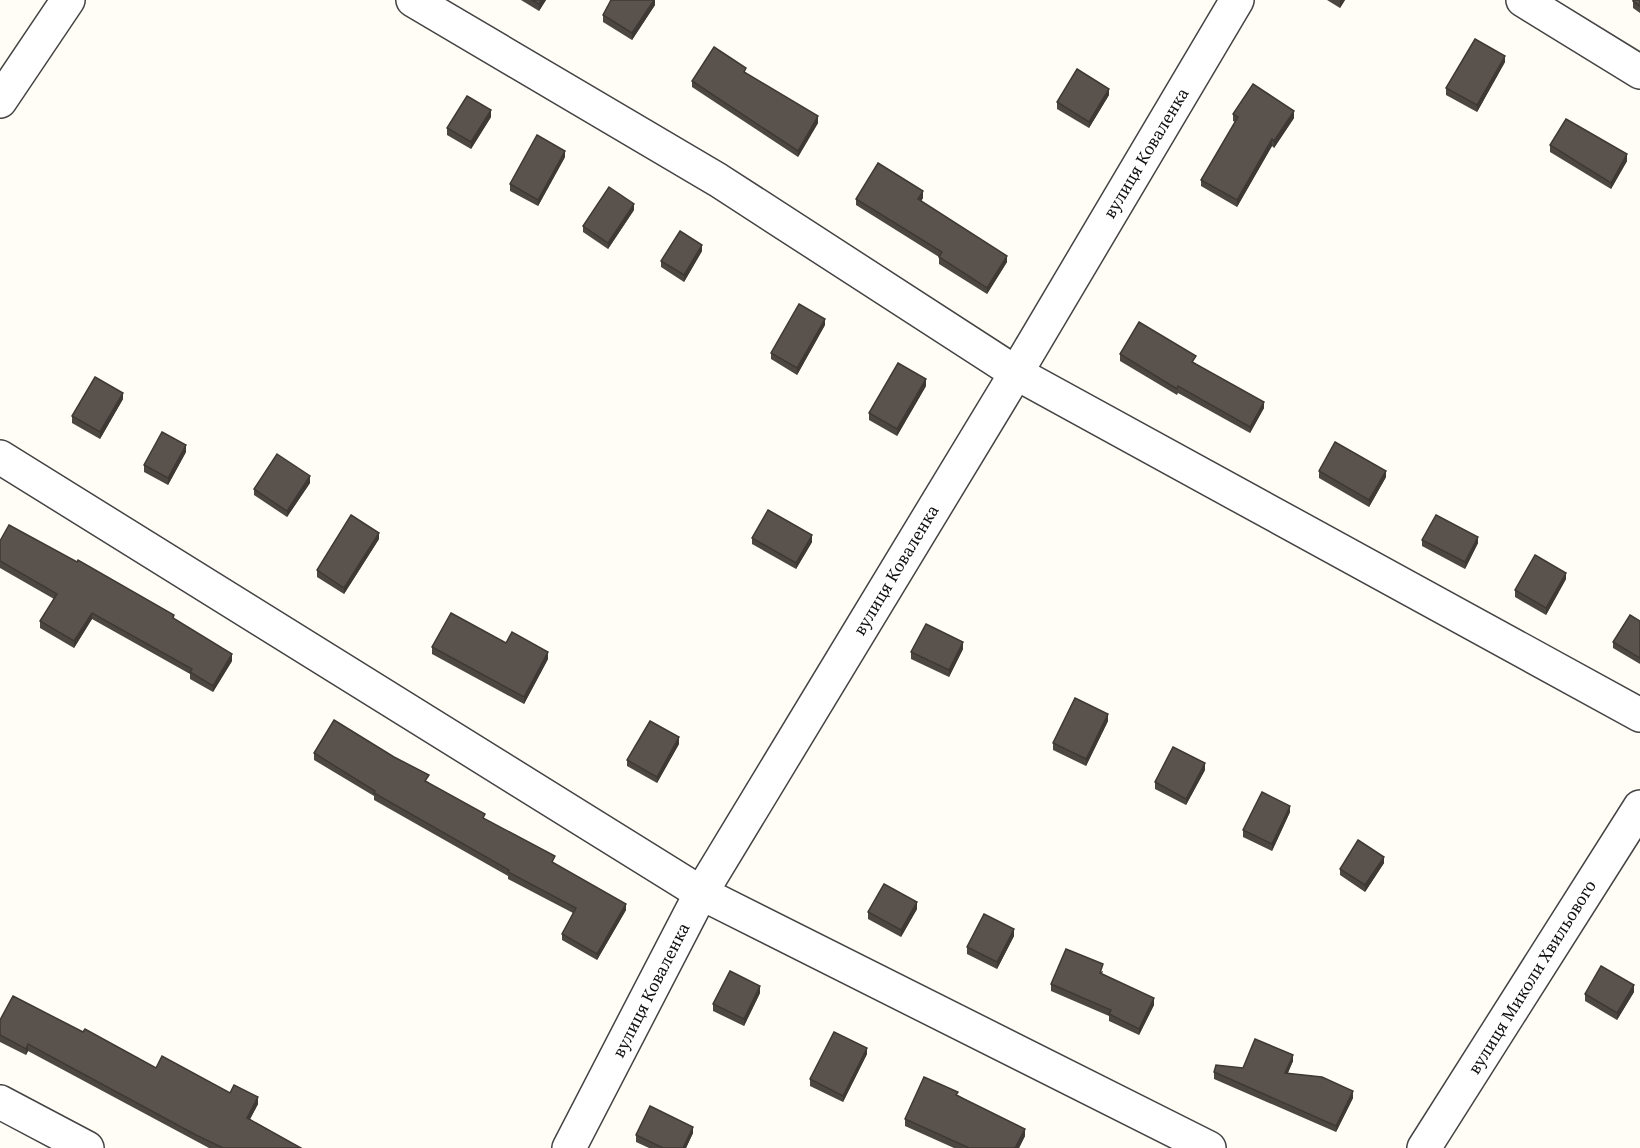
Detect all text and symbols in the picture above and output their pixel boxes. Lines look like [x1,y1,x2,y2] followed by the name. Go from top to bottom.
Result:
[1098,84,1194,222] street label: вулиця Коваленка
[848,501,944,639] street label: вулиця Коваленка
[1463,876,1601,1078] street label: вулиця Миколи Хвильового
[607,919,695,1061] street label: вулиця Коваленка

